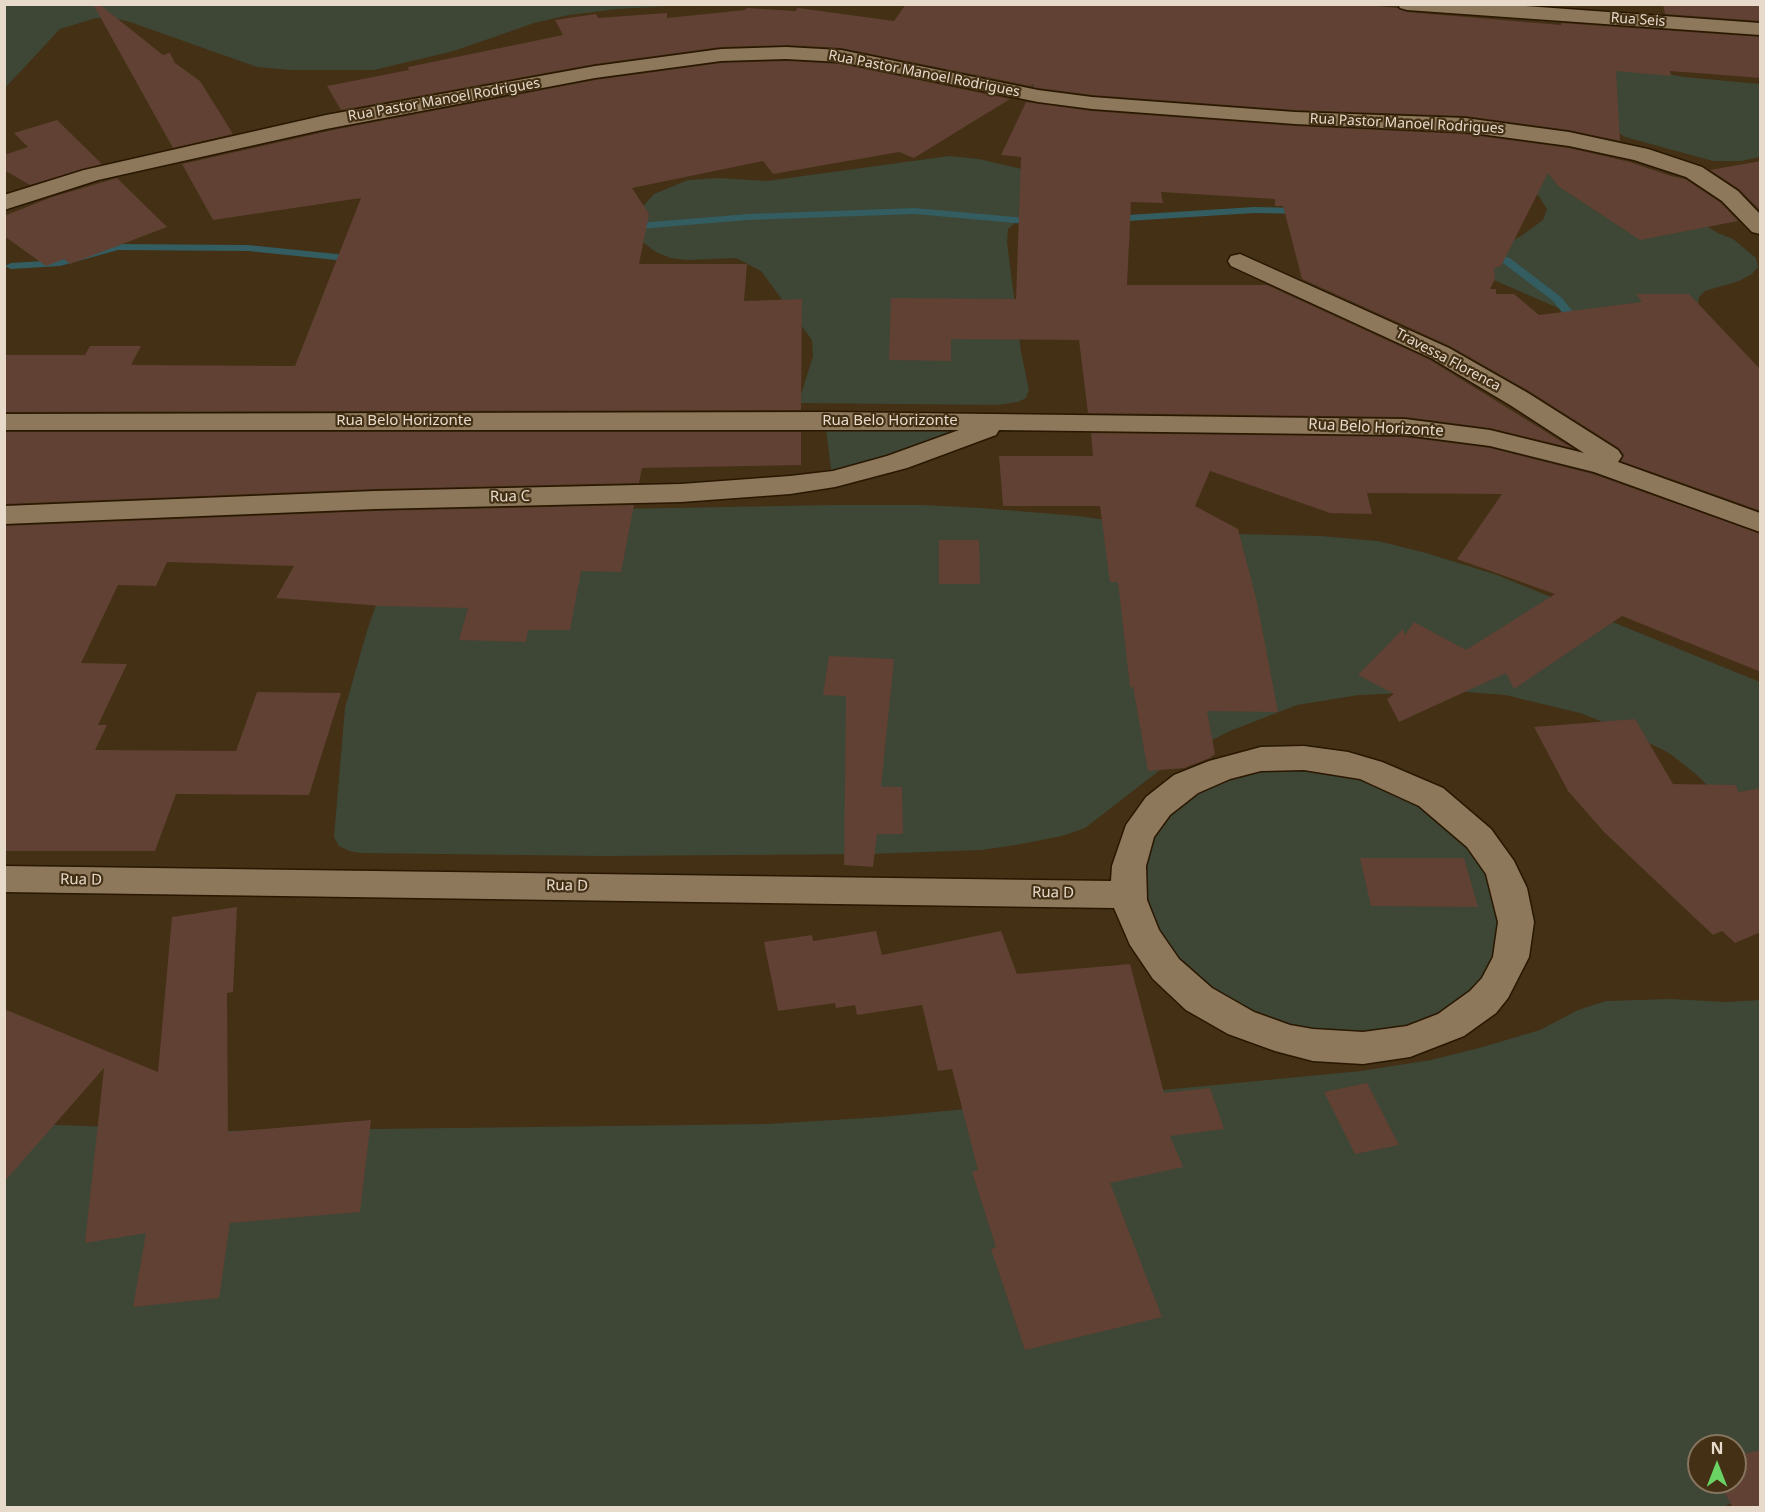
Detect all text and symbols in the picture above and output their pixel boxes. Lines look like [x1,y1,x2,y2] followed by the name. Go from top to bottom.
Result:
[1610,10,1666,30] street label: Rua Seis
[827,47,1021,101] street label: Rua Pastor Manoel Rodrigues
[347,75,541,125] street label: Rua Pastor Manoel Rodrigues
[1309,111,1505,137] street label: Rua Pastor Manoel Rodrigues
[1393,325,1503,395] street label: Travessa Florenca
[336,412,472,430] street label: Rua Belo Horizonte
[822,412,958,430] street label: Rua Belo Horizonte
[1308,415,1444,441] street label: Rua Belo Horizonte
[490,488,530,506] street label: Rua C
[60,871,102,889] street label: Rua D
[546,877,588,895] street label: Rua D
[1032,884,1074,902] street label: Rua D
[1687,1434,1747,1494] north arrow
[1710,1437,1724,1459] text: N

